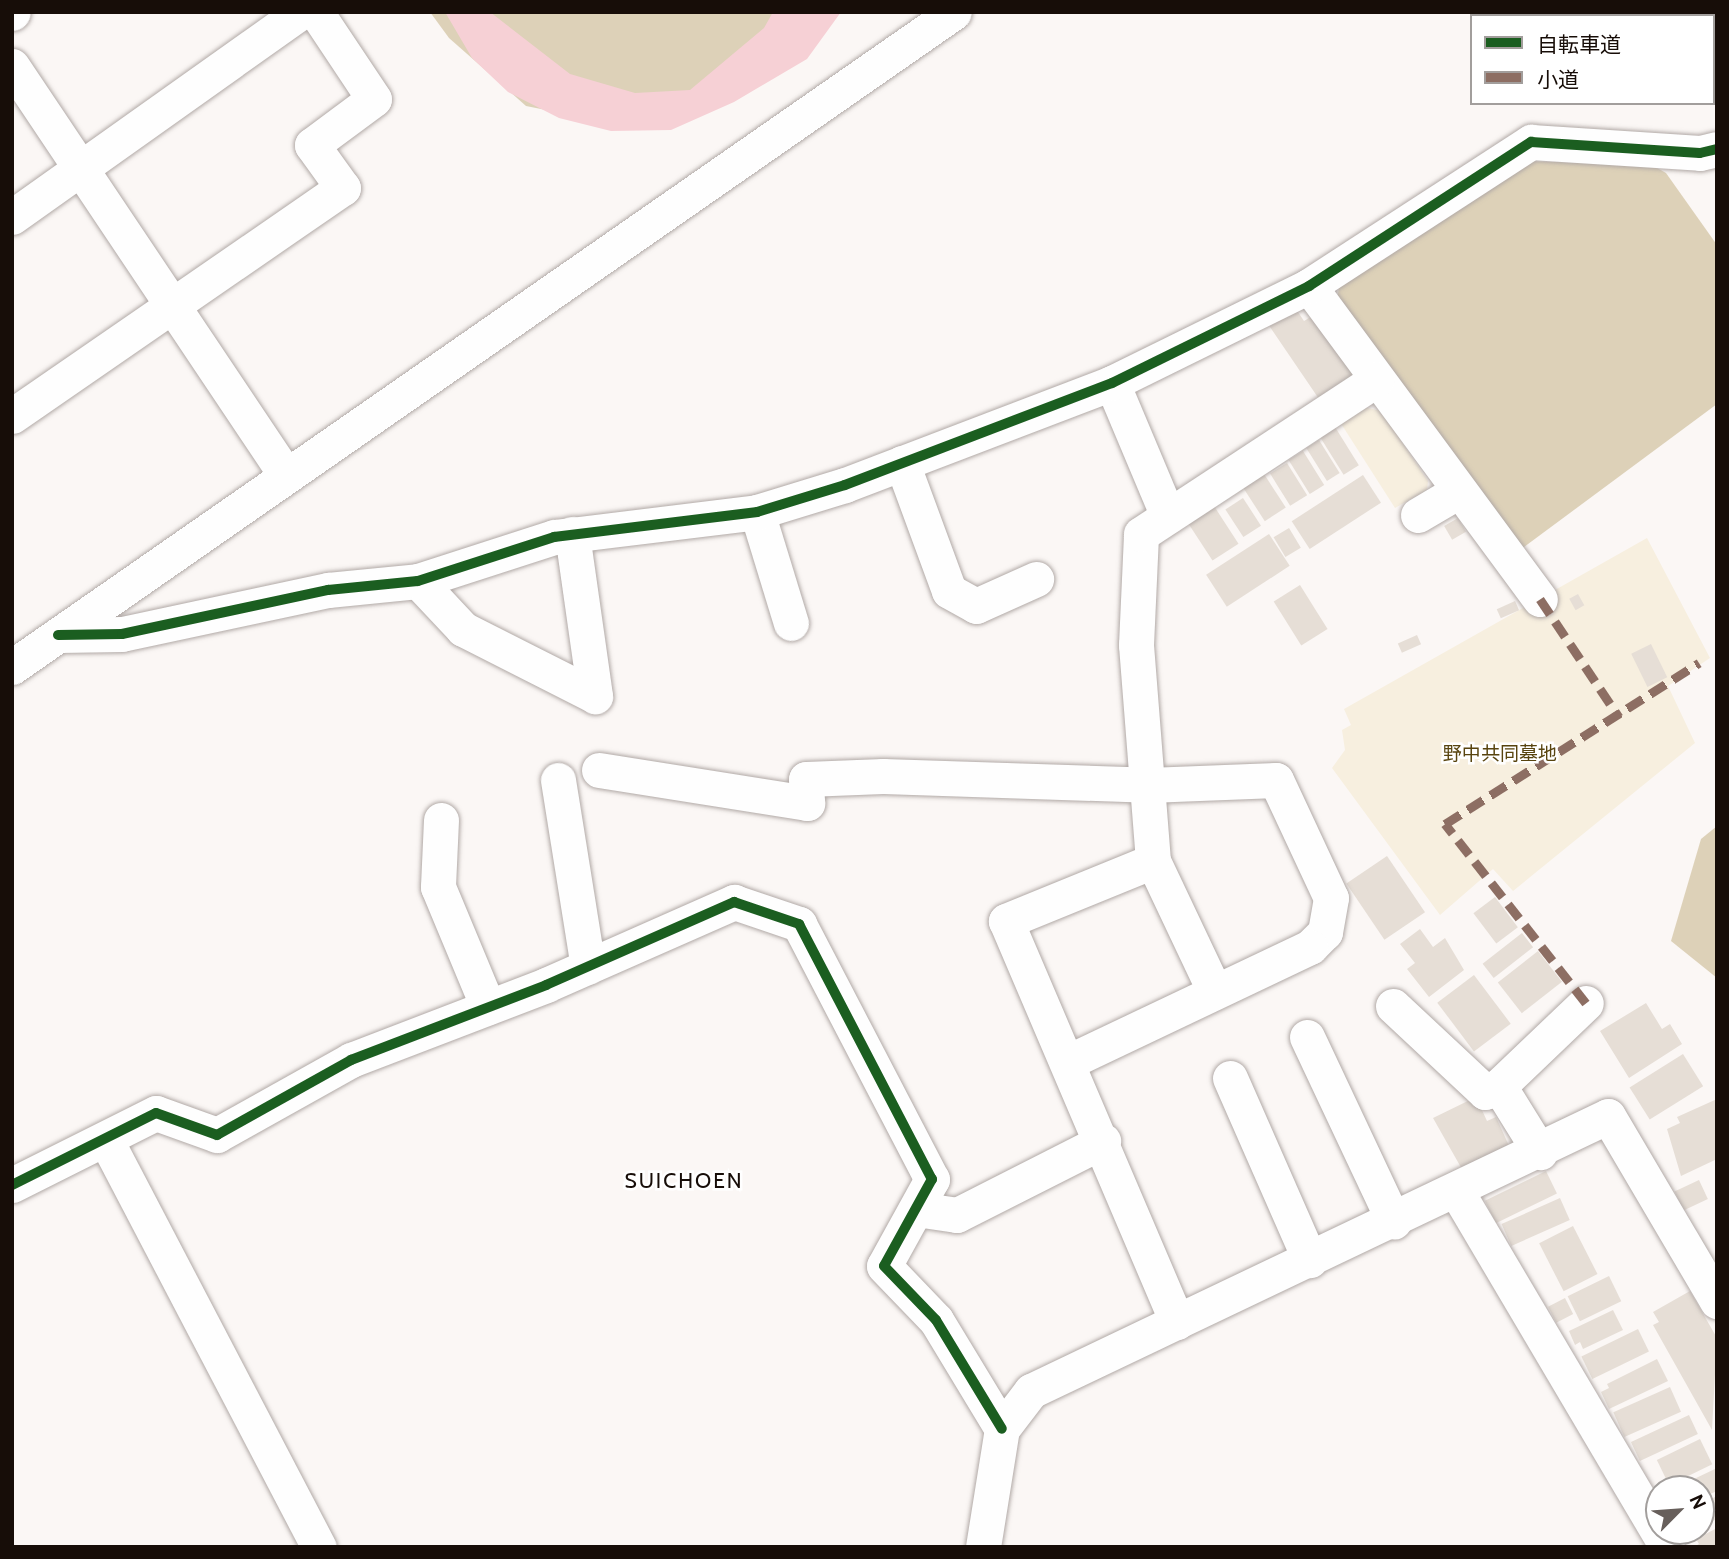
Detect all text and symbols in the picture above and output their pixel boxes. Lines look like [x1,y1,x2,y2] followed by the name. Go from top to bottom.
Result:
[1470,14,1715,105] legend
[1537,32,1621,57] text: 自転車道
[1537,67,1579,92] text: 小道
[1443,743,1557,765] park label: 野中共同墓地
[625,1168,743,1194] district label: SUICHOEN
[1645,1475,1715,1545] north arrow
[1684,1491,1711,1513] text: N

